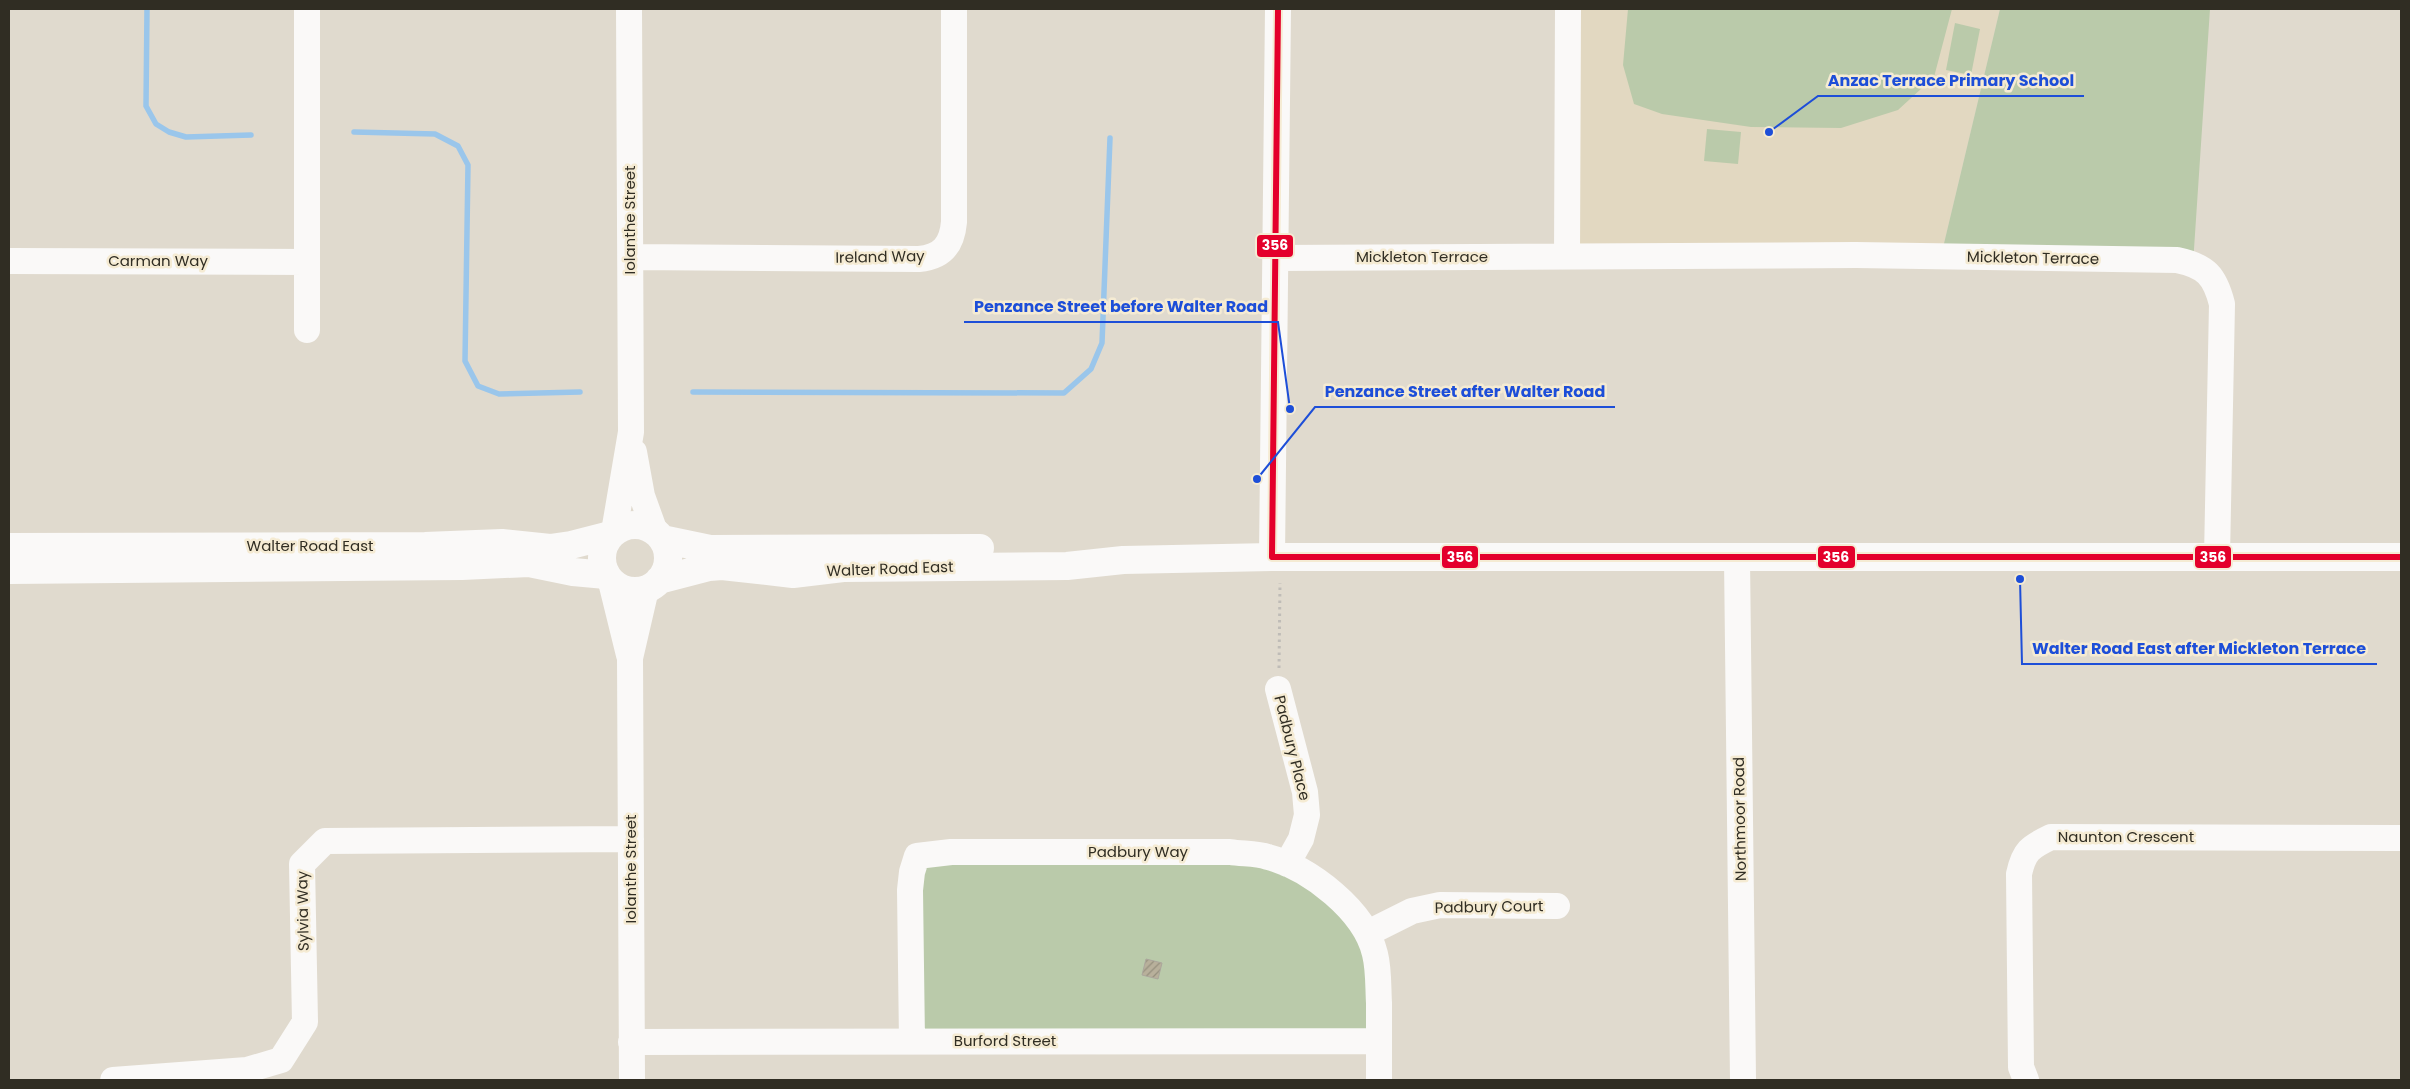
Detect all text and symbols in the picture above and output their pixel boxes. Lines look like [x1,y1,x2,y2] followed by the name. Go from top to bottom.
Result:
[1818,65,2084,96] callout: Anzac Terrace Primary School
[1828,69,2074,92] text: Anzac Terrace Primary School
[619,165,640,275] street label: Iolanthe Street
[1256,234,1294,258] line badge: 356
[1262,235,1288,255] text: 356
[835,245,925,268] street label: Ireland Way
[1356,246,1488,267] street label: Mickleton Terrace
[1967,246,2099,269] street label: Mickleton Terrace
[108,250,208,271] street label: Carman Way
[964,291,1278,322] callout: Penzance Street before Walter Road
[974,295,1268,318] text: Penzance Street before Walter Road
[1315,376,1615,407] callout: Penzance Street after Walter Road
[1325,380,1605,403] text: Penzance Street after Walter Road
[247,535,373,556] street label: Walter Road East
[1441,545,1479,569] line badge: 356
[1817,545,1856,569] line badge: 356
[2194,545,2232,569] line badge: 356
[1447,547,1473,567] text: 356
[1823,547,1849,567] text: 356
[2200,547,2226,567] text: 356
[826,556,954,581] street label: Walter Road East
[2022,633,2377,664] callout: Walter Road East after Mickleton Terrace
[2032,637,2366,660] text: Walter Road East after Mickleton Terrace
[1269,693,1316,803] street label: Padbury Place
[1728,757,1751,881] street label: Northmoor Road
[620,814,641,924] street label: Iolanthe Street
[2058,826,2194,847] street label: Naunton Crescent
[1088,841,1189,862] street label: Padbury Way
[291,870,314,951] street label: Sylvia Way
[1435,895,1543,918] street label: Padbury Court
[954,1030,1056,1051] street label: Burford Street

